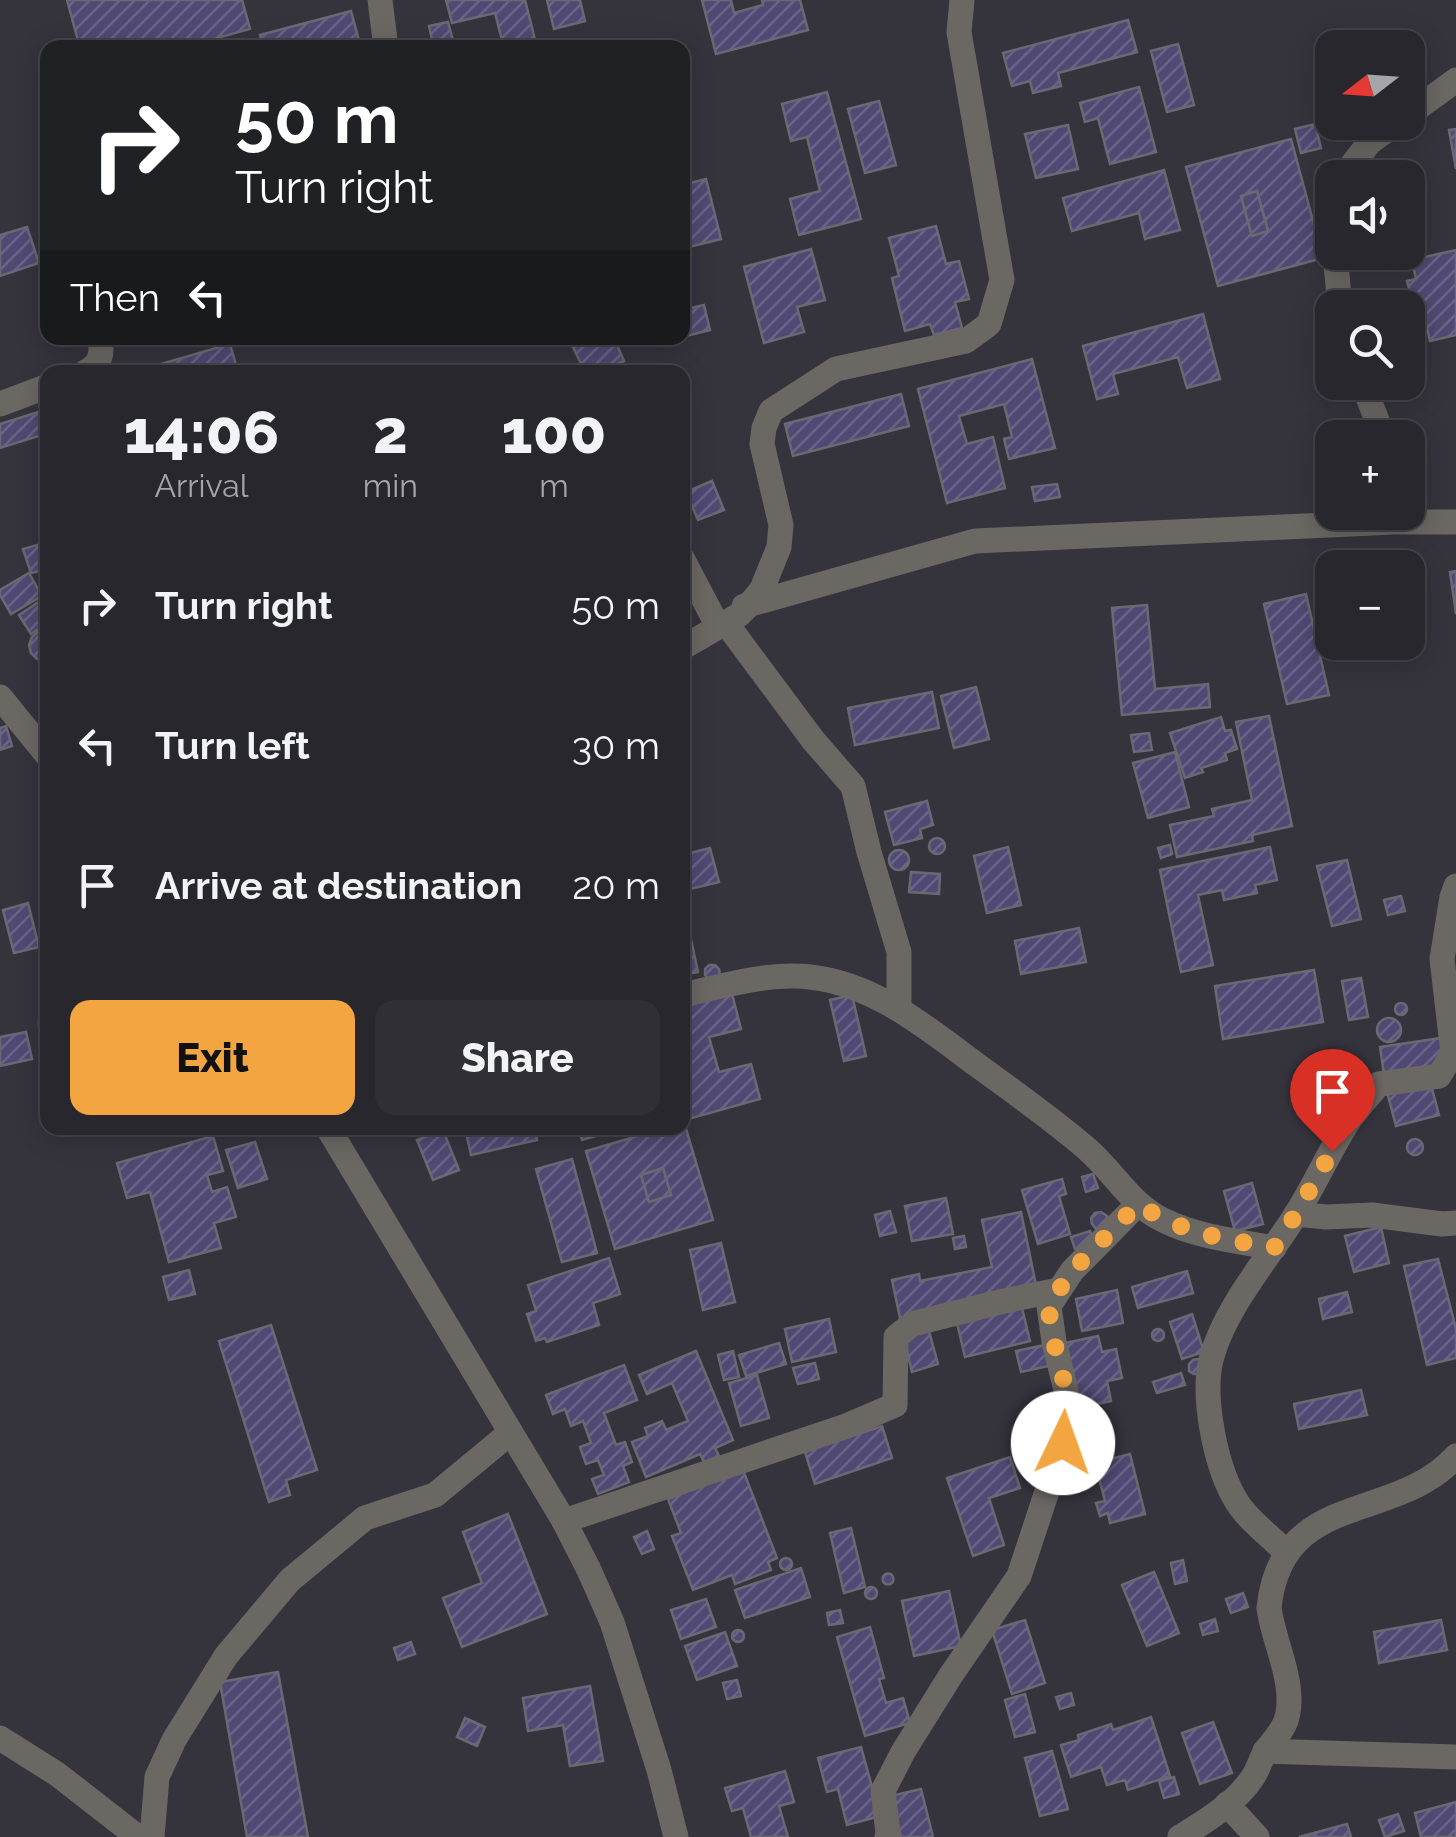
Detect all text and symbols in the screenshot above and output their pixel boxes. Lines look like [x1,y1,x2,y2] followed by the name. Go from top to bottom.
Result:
[1315,30,1425,140] north arrow
[1315,30,1425,660] map controls
[235,77,399,159] text: 50 m
[70,80,200,210] icon: right
[1315,160,1425,270] button: sound
[235,161,433,214] text: Turn right
[180,270,235,325] icon: left
[70,275,160,320] text: Then
[1315,290,1425,400] button: search
[124,397,279,467] text: 14:06
[373,397,408,467] text: 2
[502,397,606,467] text: 100
[1315,420,1425,530] button: +
[154,467,248,504] text: Arrival
[363,467,418,504] text: min
[539,467,569,504] text: m
[1315,550,1425,660] button: −
[70,578,125,633] icon: right
[155,583,332,628] text: Turn right
[571,583,660,628] text: 50 m
[70,718,125,773] icon: left
[155,723,310,768] text: Turn left
[572,723,660,768] text: 30 m
[70,858,125,913] icon: arrive
[155,863,522,908] text: Arrive at destination
[572,863,660,908] text: 20 m
[70,1000,355,1115] button: Exit
[375,1000,660,1115] button: Share
[1290,1049,1375,1152] pin
[1305,1064,1360,1119] icon: arrive
[1011,1391,1115,1495] position arrow

